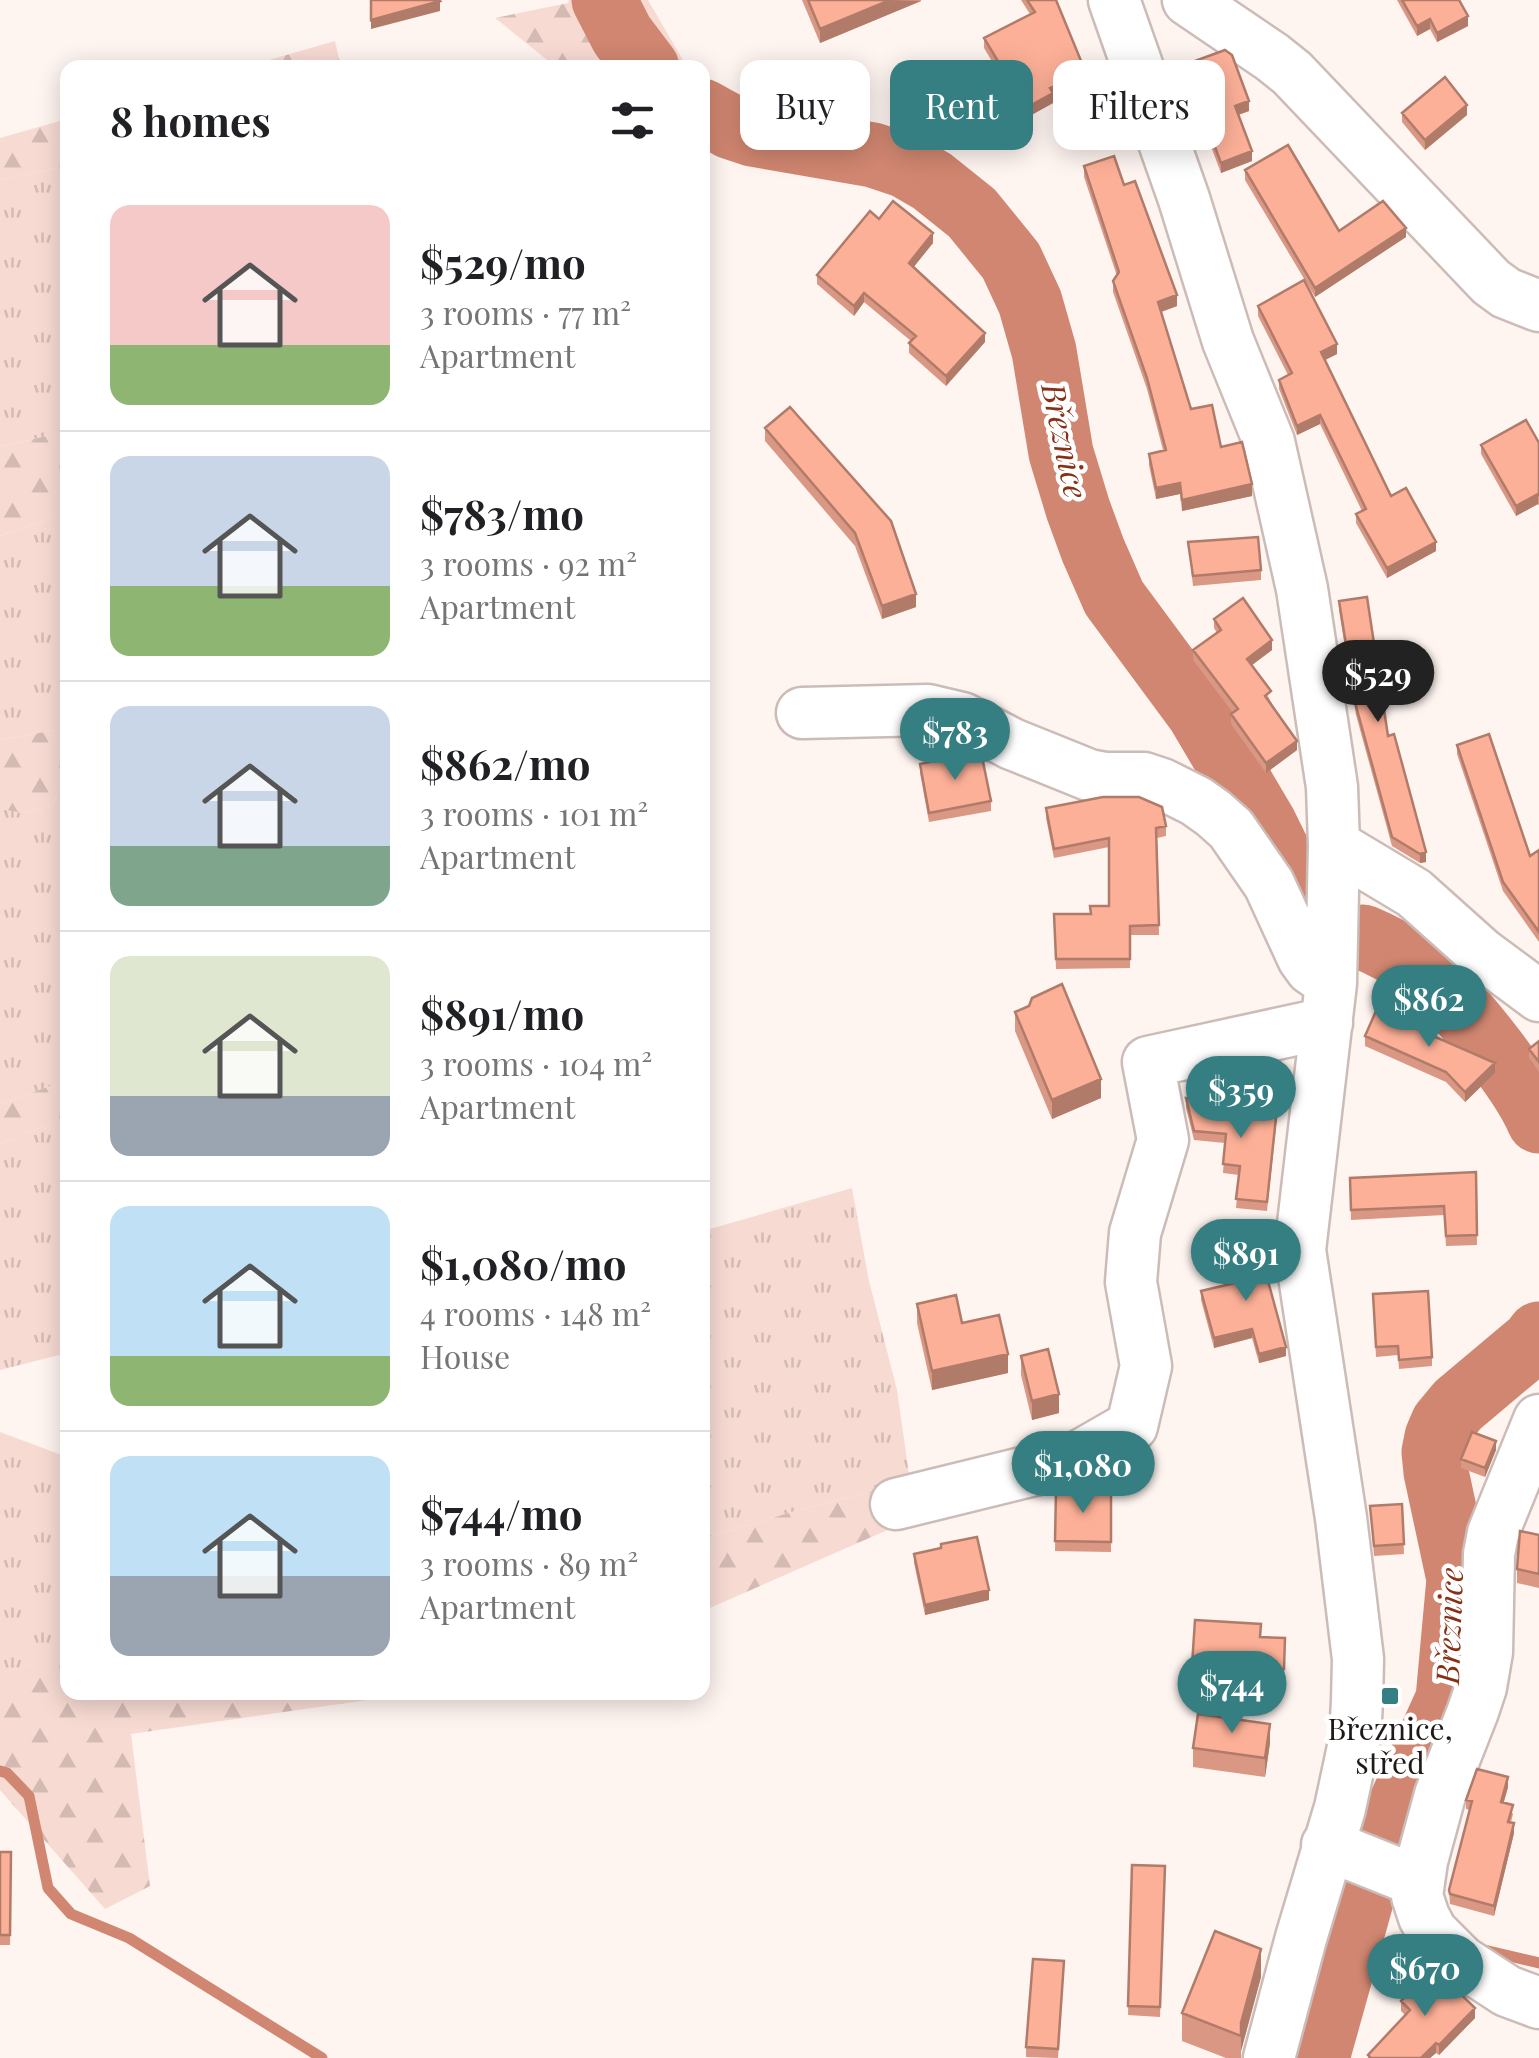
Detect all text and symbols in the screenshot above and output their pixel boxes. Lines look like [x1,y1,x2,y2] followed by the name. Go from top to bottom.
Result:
[740,60,870,150] chip: Buy
[890,60,1033,150] chip: Rent
[1053,60,1225,150] chip: Filters
[110,92,271,148] text: 8 homes
[605,93,660,148] icon: filters
[420,234,586,290] text: $529/mo
[190,245,310,365] icon: home
[420,290,631,333] text: 3 rooms · 77 m²
[420,333,575,376] text: Apartment
[1033,377,1100,502] water label: Březnice
[420,485,584,541] text: $783/mo
[190,496,310,616] icon: home
[420,541,637,584] text: 3 rooms · 92 m²
[420,584,575,627] text: Apartment
[1319,640,1437,725] pin: $529
[1344,651,1412,694] text: $529
[896,698,1014,783] pin: $783
[922,709,988,752] text: $783
[420,735,590,791] text: $862/mo
[190,746,310,866] icon: home
[420,791,648,834] text: 3 rooms · 101 m²
[420,834,575,877] text: Apartment
[1370,965,1488,1050] pin: $862
[1393,976,1465,1019] text: $862
[420,985,584,1041] text: $891/mo
[190,996,310,1116] icon: home
[420,1041,652,1084] text: 3 rooms · 104 m²
[1182,1056,1300,1141] pin: $359
[1208,1067,1274,1110] text: $359
[420,1084,575,1127] text: Apartment
[1187,1219,1305,1304] pin: $891
[1213,1230,1279,1273] text: $891
[420,1235,627,1291] text: $1,080/mo
[190,1246,310,1366] icon: home
[420,1291,651,1334] text: 4 rooms · 148 m²
[420,1334,510,1377] text: House
[1002,1431,1164,1516] pin: $1,080
[1034,1442,1132,1485] text: $1,080
[420,1485,583,1541] text: $744/mo
[190,1496,310,1616] icon: home
[420,1541,638,1584] text: 3 rooms · 89 m²
[1424,1566,1471,1687] water label: Březnice
[420,1584,575,1627] text: Apartment
[1173,1651,1291,1736] pin: $744
[1199,1662,1265,1705] text: $744
[1379,1685,1401,1707] marker: Březnice, střed
[1327,1708,1453,1782] place label: Březnice, střed
[1366,1934,1484,2019] pin: $670
[1389,1945,1461,1988] text: $670

